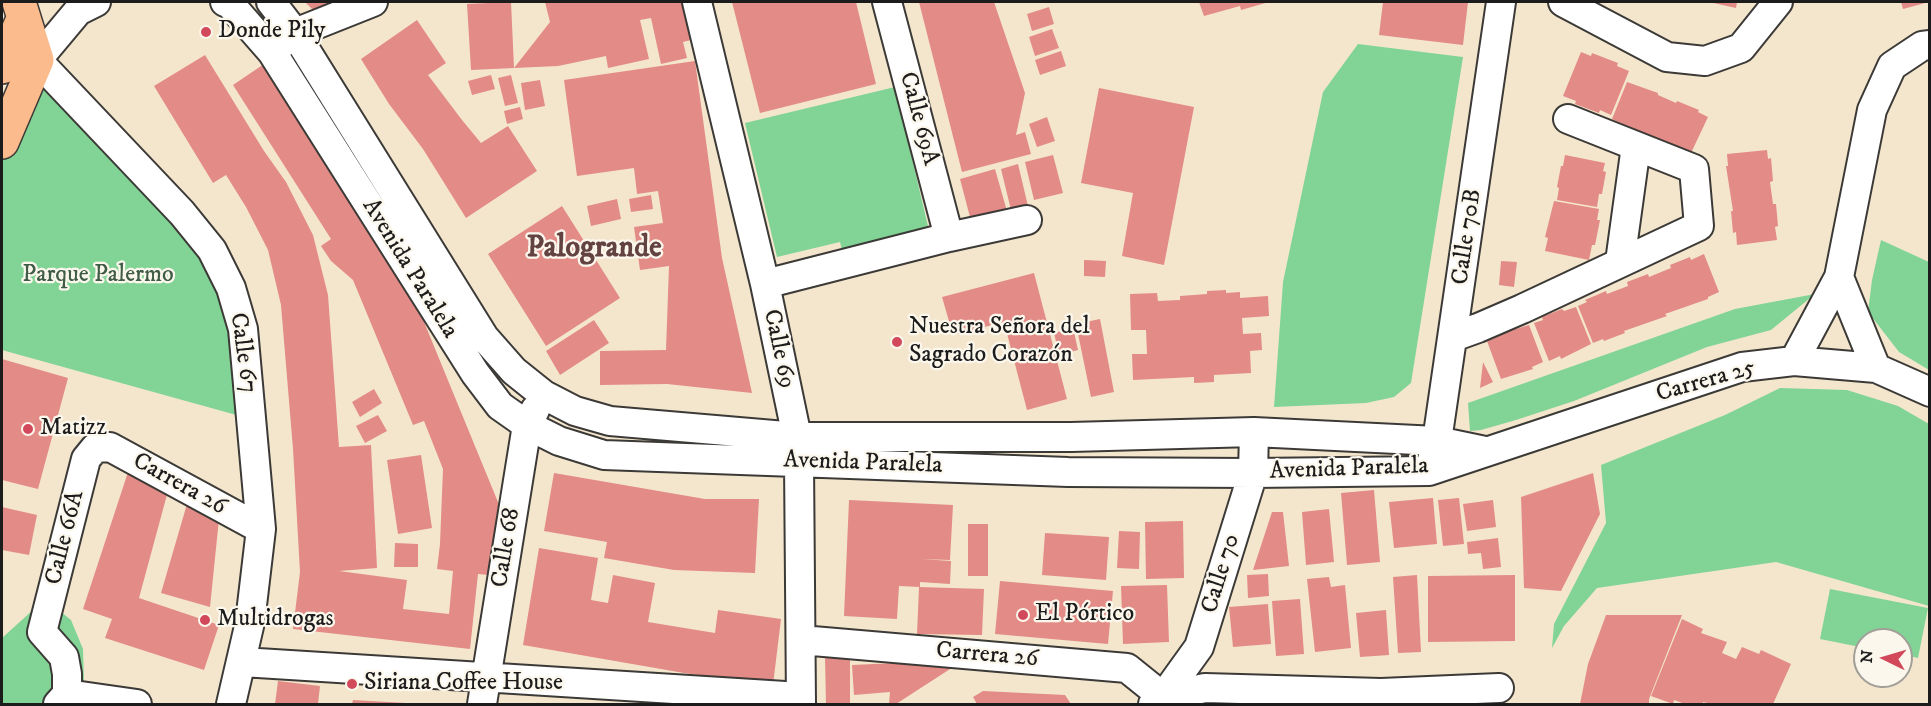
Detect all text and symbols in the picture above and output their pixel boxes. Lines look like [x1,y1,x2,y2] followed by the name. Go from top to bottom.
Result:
[218,18,326,46] place label: Donde Pily
[199,25,213,39] marker: Donde Pily
[892,69,944,169] street label: Calle 69A
[1447,187,1489,287] street label: Calle 70B
[355,194,463,344] street label: Avenida Paralela
[526,232,662,268] district label: Palogrande
[22,262,174,290] park label: Parque Palermo
[756,307,800,391] street label: Calle 69
[222,311,262,395] street label: Calle 67
[909,314,1090,370] place label: Nuestra Señora del Sagrado Corazón
[890,335,904,349] marker: Nuestra Señora del Sagrado Corazón
[1653,354,1759,410] street label: Carrera 25
[40,415,107,443] place label: Matizz
[21,422,35,436] marker: Matizz
[783,447,943,481] street label: Avenida Paralela
[127,448,231,522] street label: Carrera 26
[1269,453,1429,487] street label: Avenida Paralela
[40,488,92,588] street label: Calle 66A
[487,506,527,590] street label: Calle 68
[1196,531,1248,617] street label: Calle 70
[1035,601,1134,629] place label: El Pórtico
[217,606,334,634] place label: Multidrogas
[1016,608,1030,622] marker: El Pórtico
[198,613,212,627] marker: Multidrogas
[1853,628,1913,688] north arrow
[935,637,1039,675] street label: Carrera 26
[1857,649,1878,664] text: N
[364,670,563,698] place label: Siriana Coffee House
[345,677,359,691] marker: Siriana Coffee House

